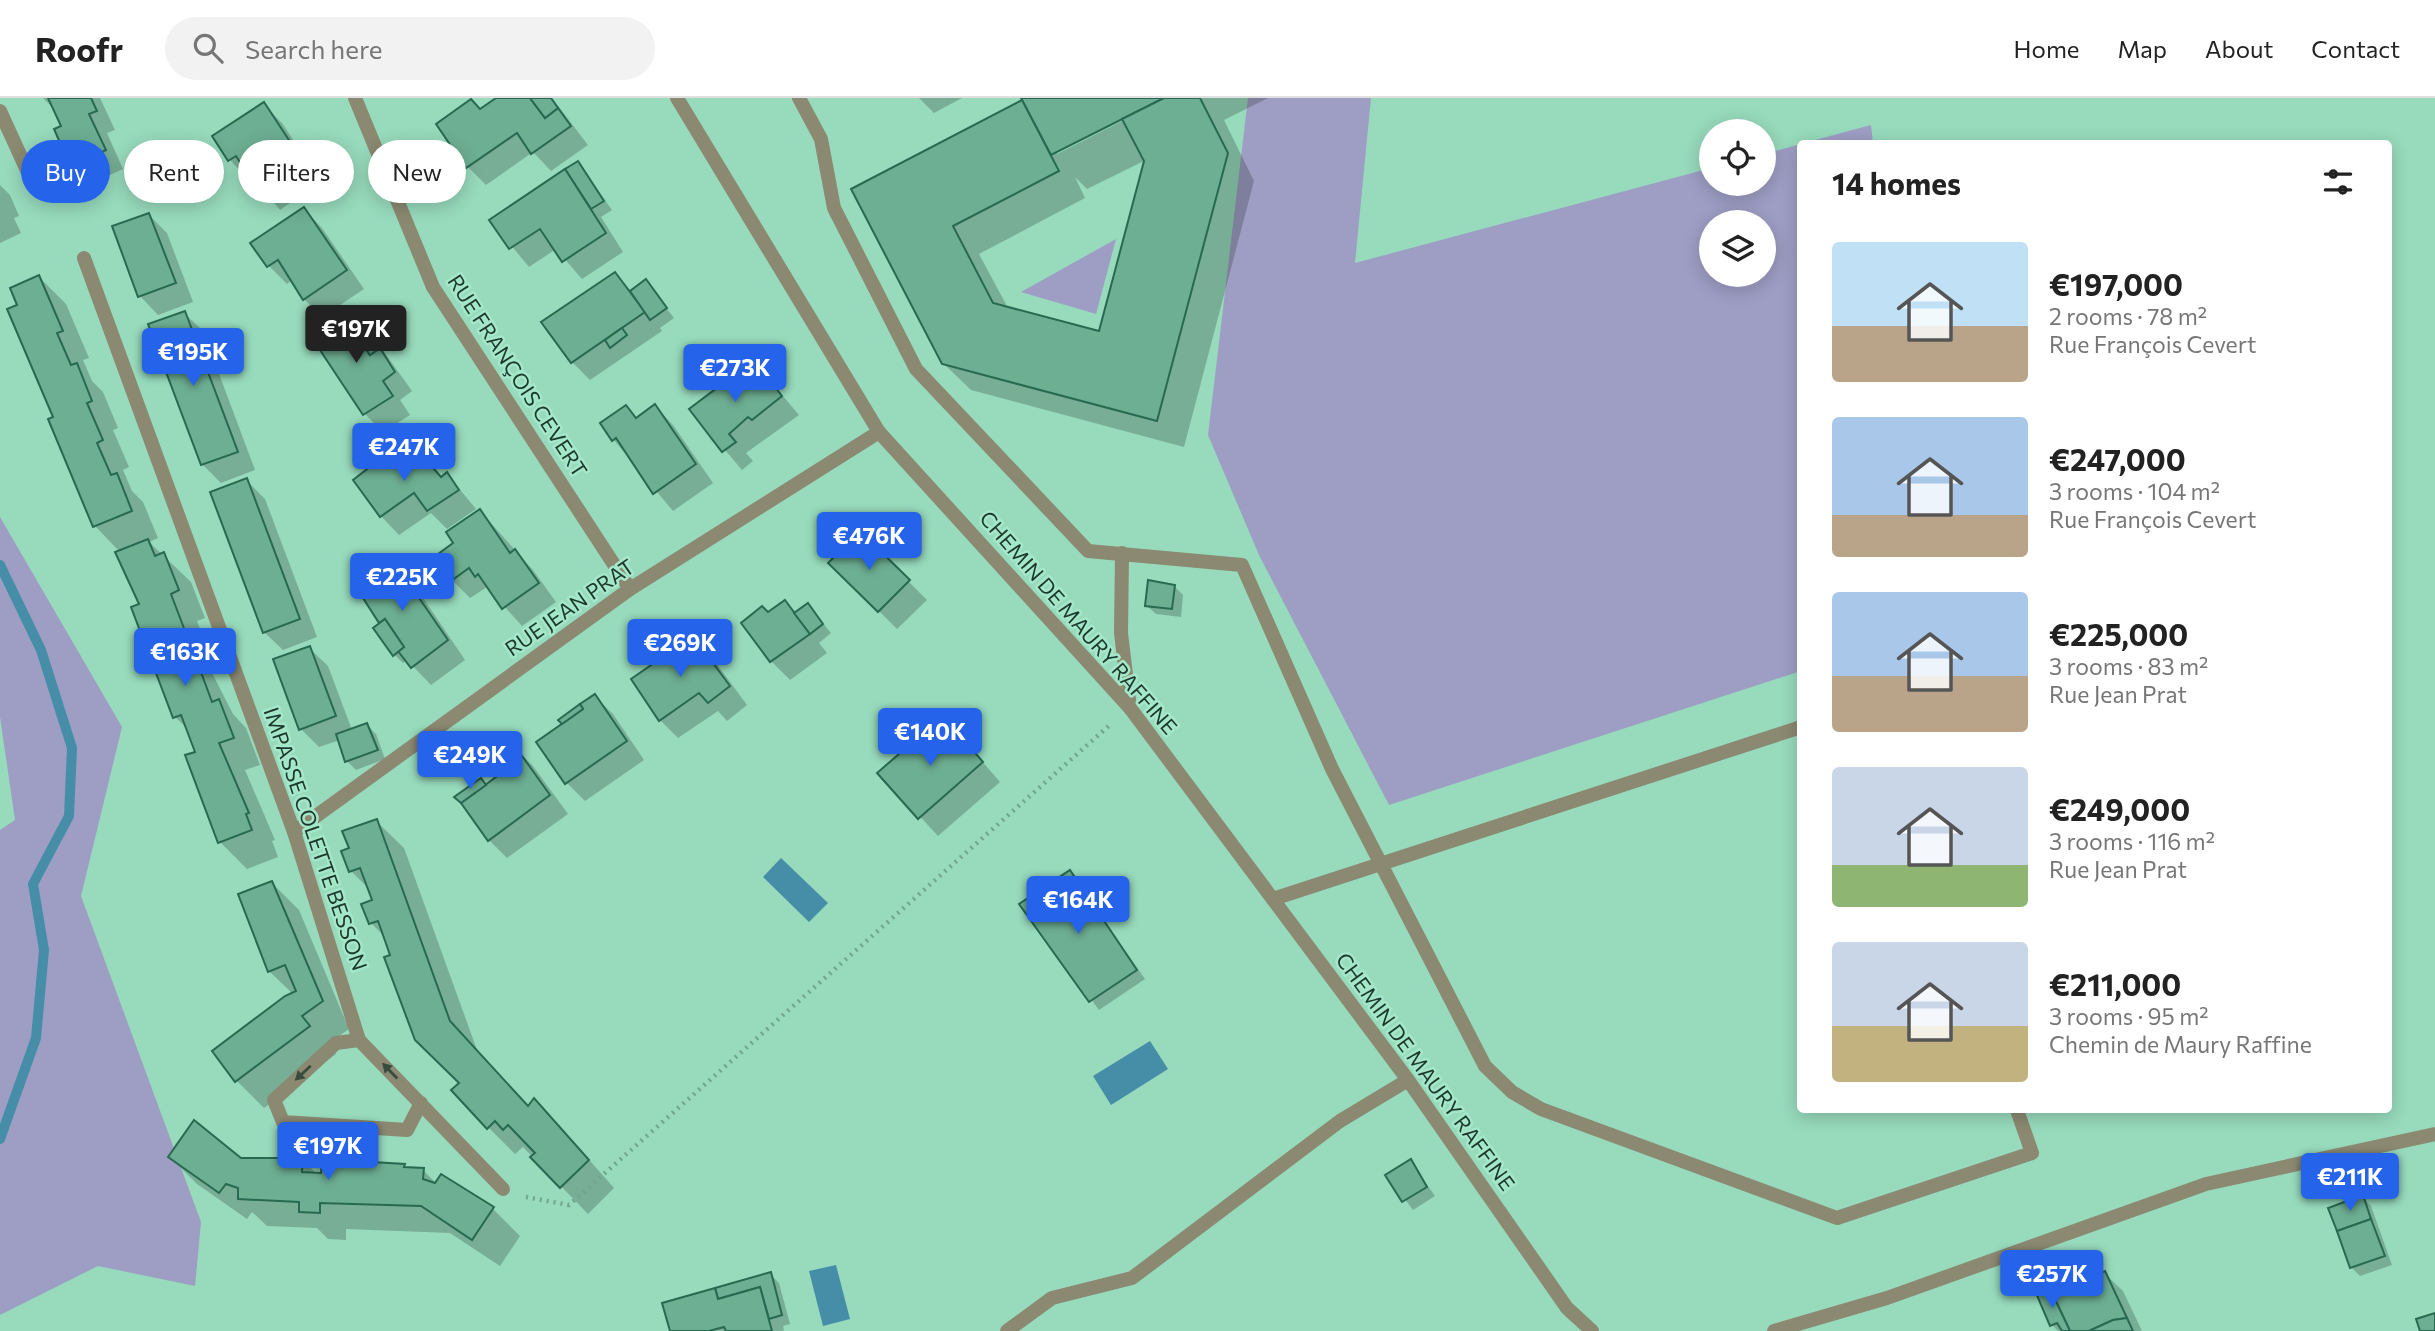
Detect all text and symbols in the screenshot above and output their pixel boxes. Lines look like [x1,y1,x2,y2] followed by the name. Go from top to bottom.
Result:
[165,17,655,80] search box
[35,28,123,69] text: Roofr
[189,29,227,67] icon: search
[245,33,383,64] text: Search here
[2014,34,2080,63] text: Home
[2118,34,2167,63] text: Map
[2205,34,2273,63] text: About
[2311,34,2400,63] text: Contact
[1699,119,1776,287] map controls
[1699,119,1776,196] button: locate
[21,140,110,203] chip: Buy
[124,140,224,203] chip: Rent
[238,140,354,203] chip: Filters
[368,140,466,203] chip: New
[2319,163,2357,201] icon: filters
[1832,164,1961,201] text: 14 homes
[1699,210,1776,287] button: layers
[2049,265,2183,302] text: €197,000
[443,269,593,481] street label: RUE FRANÇOIS CEVERT
[1888,270,1972,354] icon: home
[2049,302,2207,330] text: 2 rooms · 78 m²
[307,306,405,365] pin: €197K
[321,314,391,342] text: €197K
[144,328,242,388] pin: €195K
[2049,330,2256,358] text: Rue François Cevert
[158,337,228,365] text: €195K
[686,344,784,404] pin: €273K
[699,353,771,381] text: €273K
[355,424,453,483] pin: €247K
[368,432,440,460] text: €247K
[2049,440,2186,477] text: €247,000
[1888,445,1972,529] icon: home
[2049,477,2220,505] text: 3 rooms · 104 m²
[975,505,1183,739] street label: CHEMIN DE MAURY RAFFINE
[2049,505,2256,533] text: Rue François Cevert
[820,512,918,572] pin: €476K
[833,521,905,549] text: €476K
[500,553,638,661] street label: RUE JEAN PRAT
[353,554,451,613] pin: €225K
[366,562,438,590] text: €225K
[2049,615,2188,652] text: €225,000
[631,620,729,679] pin: €269K
[1888,620,1972,704] icon: home
[136,628,234,688] pin: €163K
[643,628,717,656] text: €269K
[150,637,220,665] text: €163K
[2049,652,2208,680] text: 3 rooms · 83 m²
[2049,680,2187,708] text: Rue Jean Prat
[260,704,373,973] street label: IMPASSE COLETTE BESSON
[881,708,979,768] pin: €140K
[894,717,966,745] text: €140K
[421,732,519,791] pin: €249K
[433,740,507,768] text: €249K
[2049,790,2190,827] text: €249,000
[1888,795,1972,879] icon: home
[2049,827,2215,855] text: 3 rooms · 116 m²
[2049,855,2187,883] text: Rue Jean Prat
[1029,876,1127,936] pin: €164K
[1043,885,1113,913] text: €164K
[1332,947,1521,1195] street label: CHEMIN DE MAURY RAFFINE
[2049,965,2181,1002] text: €211,000
[1888,970,1972,1054] icon: home
[2049,1002,2208,1030] text: 3 rooms · 95 m²
[2049,1030,2312,1058] text: Chemin de Maury Raffine
[381,1063,398,1080] one-way arrow
[295,1065,312,1081] one-way arrow
[279,1122,377,1182] pin: €197K
[293,1131,363,1159] text: €197K
[2301,1154,2399,1213] pin: €211K
[2317,1162,2383,1190] text: €211K
[2003,1250,2101,1310] pin: €257K
[2016,1259,2088,1287] text: €257K

